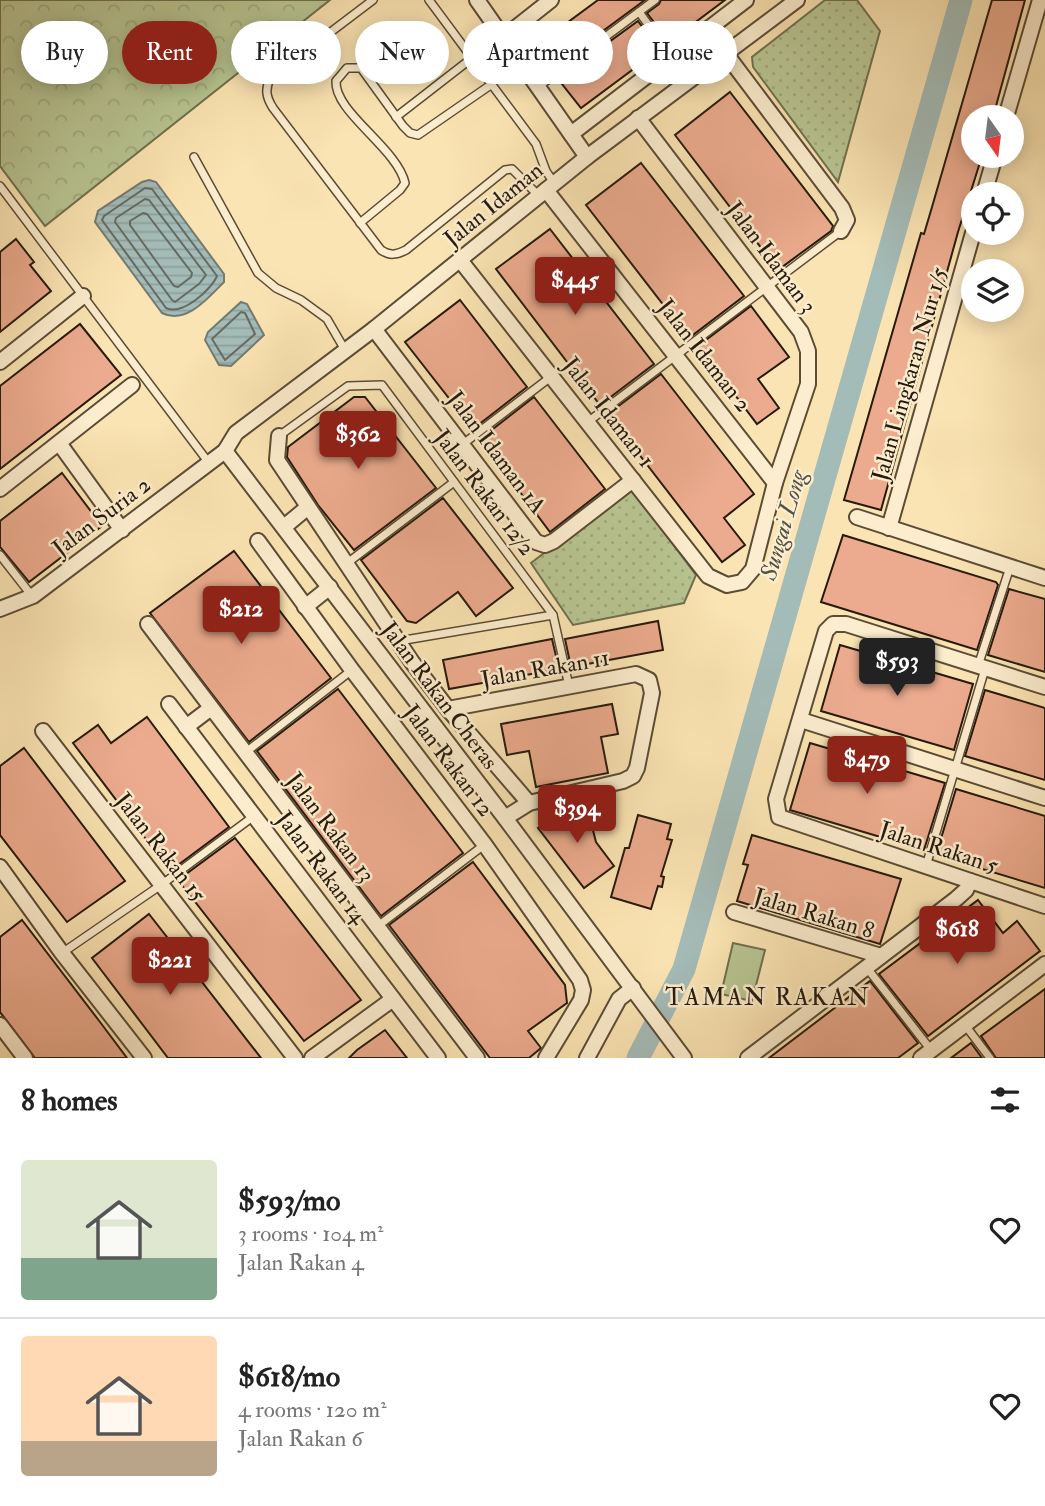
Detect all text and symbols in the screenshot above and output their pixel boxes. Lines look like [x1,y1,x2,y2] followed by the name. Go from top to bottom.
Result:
[21,21,108,84] chip: Buy
[122,21,217,84] chip: Rent
[231,21,341,84] chip: Filters
[355,21,449,84] chip: New
[463,21,613,84] chip: Apartment
[627,21,737,84] chip: House
[961,105,1024,168] north arrow
[961,105,1024,322] map controls
[437,155,549,254] street label: Jalan Idaman
[961,182,1024,245] button: locate
[719,195,823,319] street label: Jalan Idaman 3
[534,258,616,317] pin: $445
[961,259,1024,322] button: layers
[865,264,954,485] street label: Jalan Lingkaran Nur 1/5
[551,265,599,294] text: $445
[651,292,758,418] street label: Jalan Idaman 2
[556,350,661,473] street label: Jalan Idaman 1
[440,384,553,520] street label: Jalan Idaman 1A
[317,412,399,471] pin: $362
[335,419,381,448] text: $362
[427,423,542,561] street label: Jalan Rakan 12/2
[753,465,814,585] water label: Sungai Long
[46,470,156,563] street label: Jalan Suria 2
[200,586,282,646] pin: $212
[219,594,263,623] text: $212
[374,615,505,775] street label: Jalan Rakan Cheras
[856,638,938,698] pin: $593
[478,643,611,694] street label: Jalan Rakan 11
[875,646,919,675] text: $593
[396,698,500,822] street label: Jalan Rakan 12
[826,736,908,796] pin: $479
[843,744,891,773] text: $479
[279,766,381,888] street label: Jalan Rakan 13
[108,786,212,908] street label: Jalan Rakan 15
[536,786,618,845] pin: $394
[554,793,600,822] text: $394
[269,804,374,931] street label: Jalan Rakan 14
[875,814,1002,880] street label: Jalan Rakan 5
[749,881,878,946] street label: Jalan Rakan 8
[916,906,998,966] pin: $618
[935,914,979,943] text: $618
[129,937,211,997] pin: $221
[148,945,192,974] text: $221
[665,982,871,1013] district label: TAMAN RAKAN
[986,1081,1024,1119] icon: filters
[21,1082,118,1119] text: 8 homes
[238,1182,340,1219] text: $593/mo
[77,1188,161,1272] icon: home
[986,1211,1024,1249] icon: heart
[238,1219,384,1248] text: 3 rooms · 104 m²
[238,1248,364,1277] text: Jalan Rakan 4
[238,1358,340,1395] text: $618/mo
[77,1364,161,1448] icon: home
[986,1387,1024,1425] icon: heart
[238,1395,387,1424] text: 4 rooms · 120 m²
[238,1424,363,1453] text: Jalan Rakan 6

